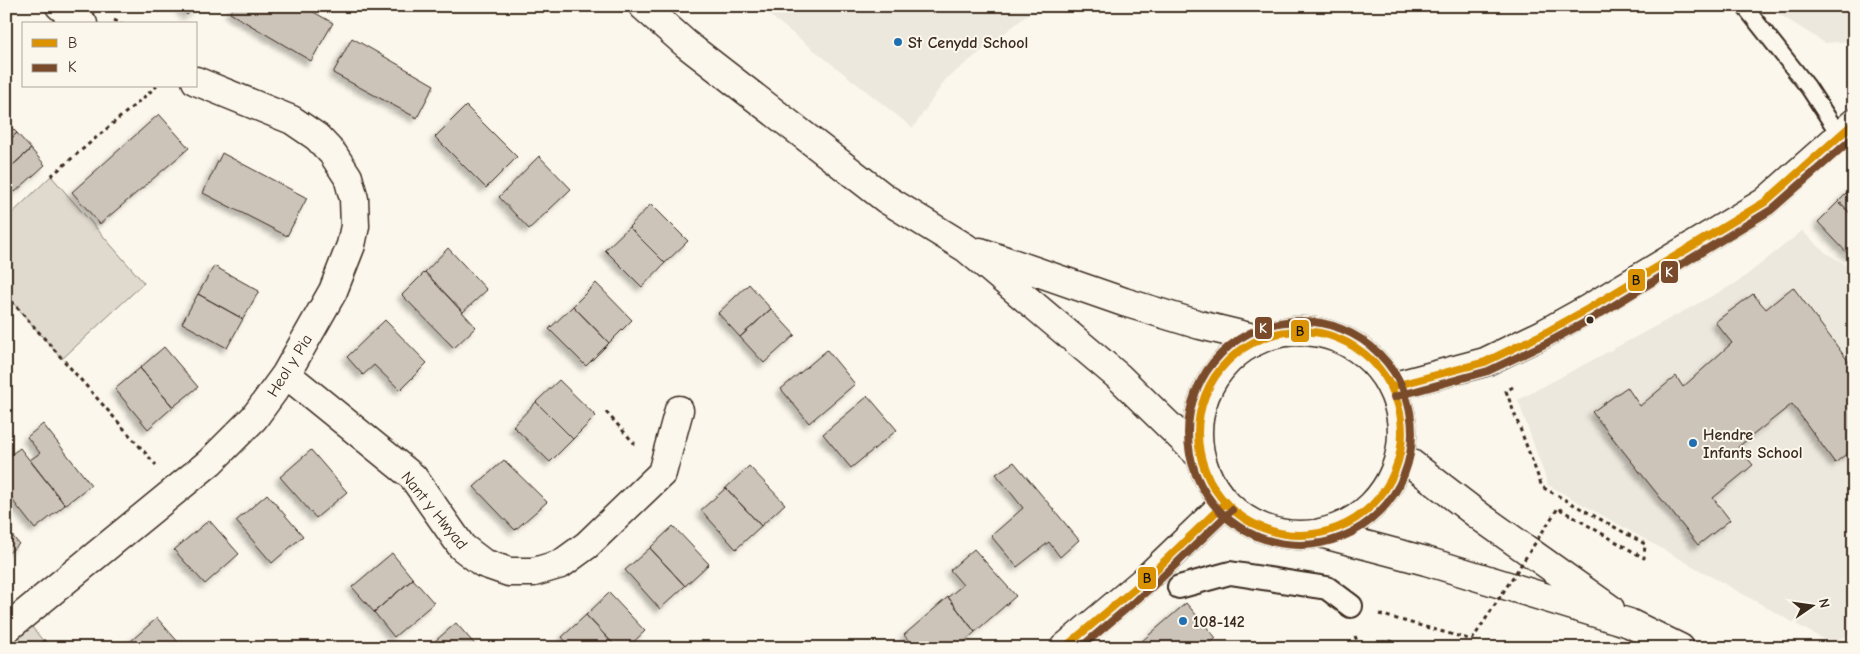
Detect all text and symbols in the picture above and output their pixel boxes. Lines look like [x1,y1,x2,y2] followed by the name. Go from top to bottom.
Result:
[22,22,198,88] legend
[68,34,77,52] text: B
[908,34,1028,52] place label: St Cenydd School
[892,36,904,48] marker: St Cenydd School
[68,58,77,76] text: K
[1660,260,1679,284] line badge: K
[1665,264,1673,281] text: K
[1627,268,1646,292] line badge: B
[1632,272,1641,289] text: B
[1585,315,1595,325] unlabelled marker
[1254,316,1273,340] line badge: K
[1290,319,1310,343] line badge: B
[1259,320,1267,337] text: K
[1296,323,1305,340] text: B
[264,331,316,400] street label: Heol y Pia
[1703,426,1803,462] place label: Hendre Infants School
[1687,437,1699,449] marker: Hendre Infants School
[397,468,471,553] street label: Nant y Hwyad
[1137,566,1157,590] line badge: B
[1143,570,1152,587] text: B
[1788,582,1838,632] north arrow
[1815,597,1833,610] text: N
[1193,613,1245,631] place label: 108-142
[1177,615,1189,627] marker: 108-142

